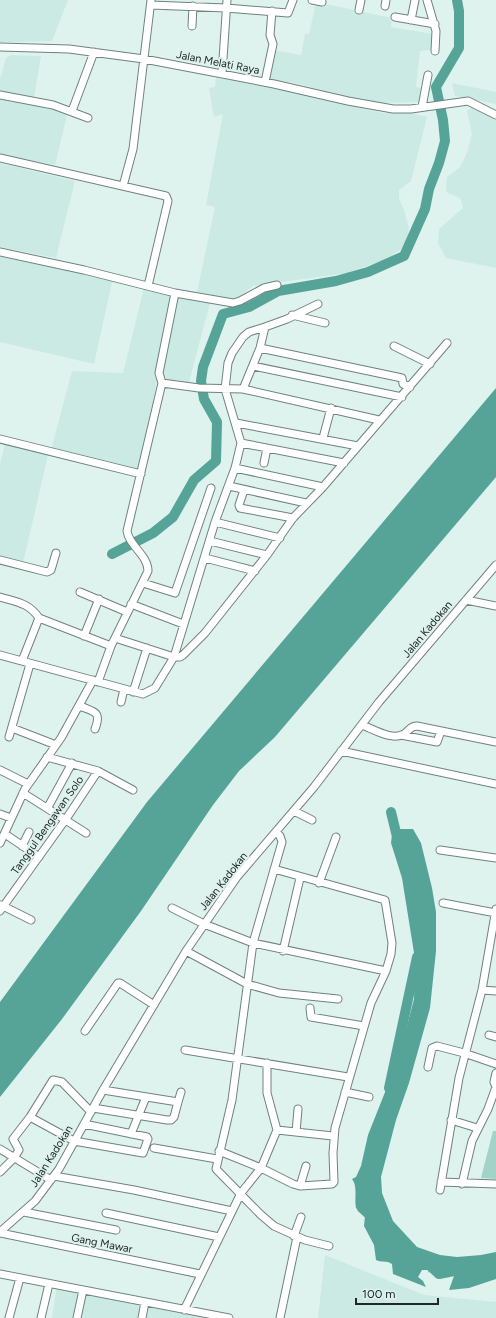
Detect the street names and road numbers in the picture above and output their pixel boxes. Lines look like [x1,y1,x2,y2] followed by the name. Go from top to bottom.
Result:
[175,48,261,77] street label: Jalan Melati Raya
[400,598,455,660] street label: Jalan Kadokan
[9,774,86,877] street label: Tanggul Bengawan Solo
[197,850,250,913] street label: Jalan Kadokan
[27,1123,76,1189] street label: Jalan Kadokan
[70,1231,134,1256] street label: Gang Mawar

